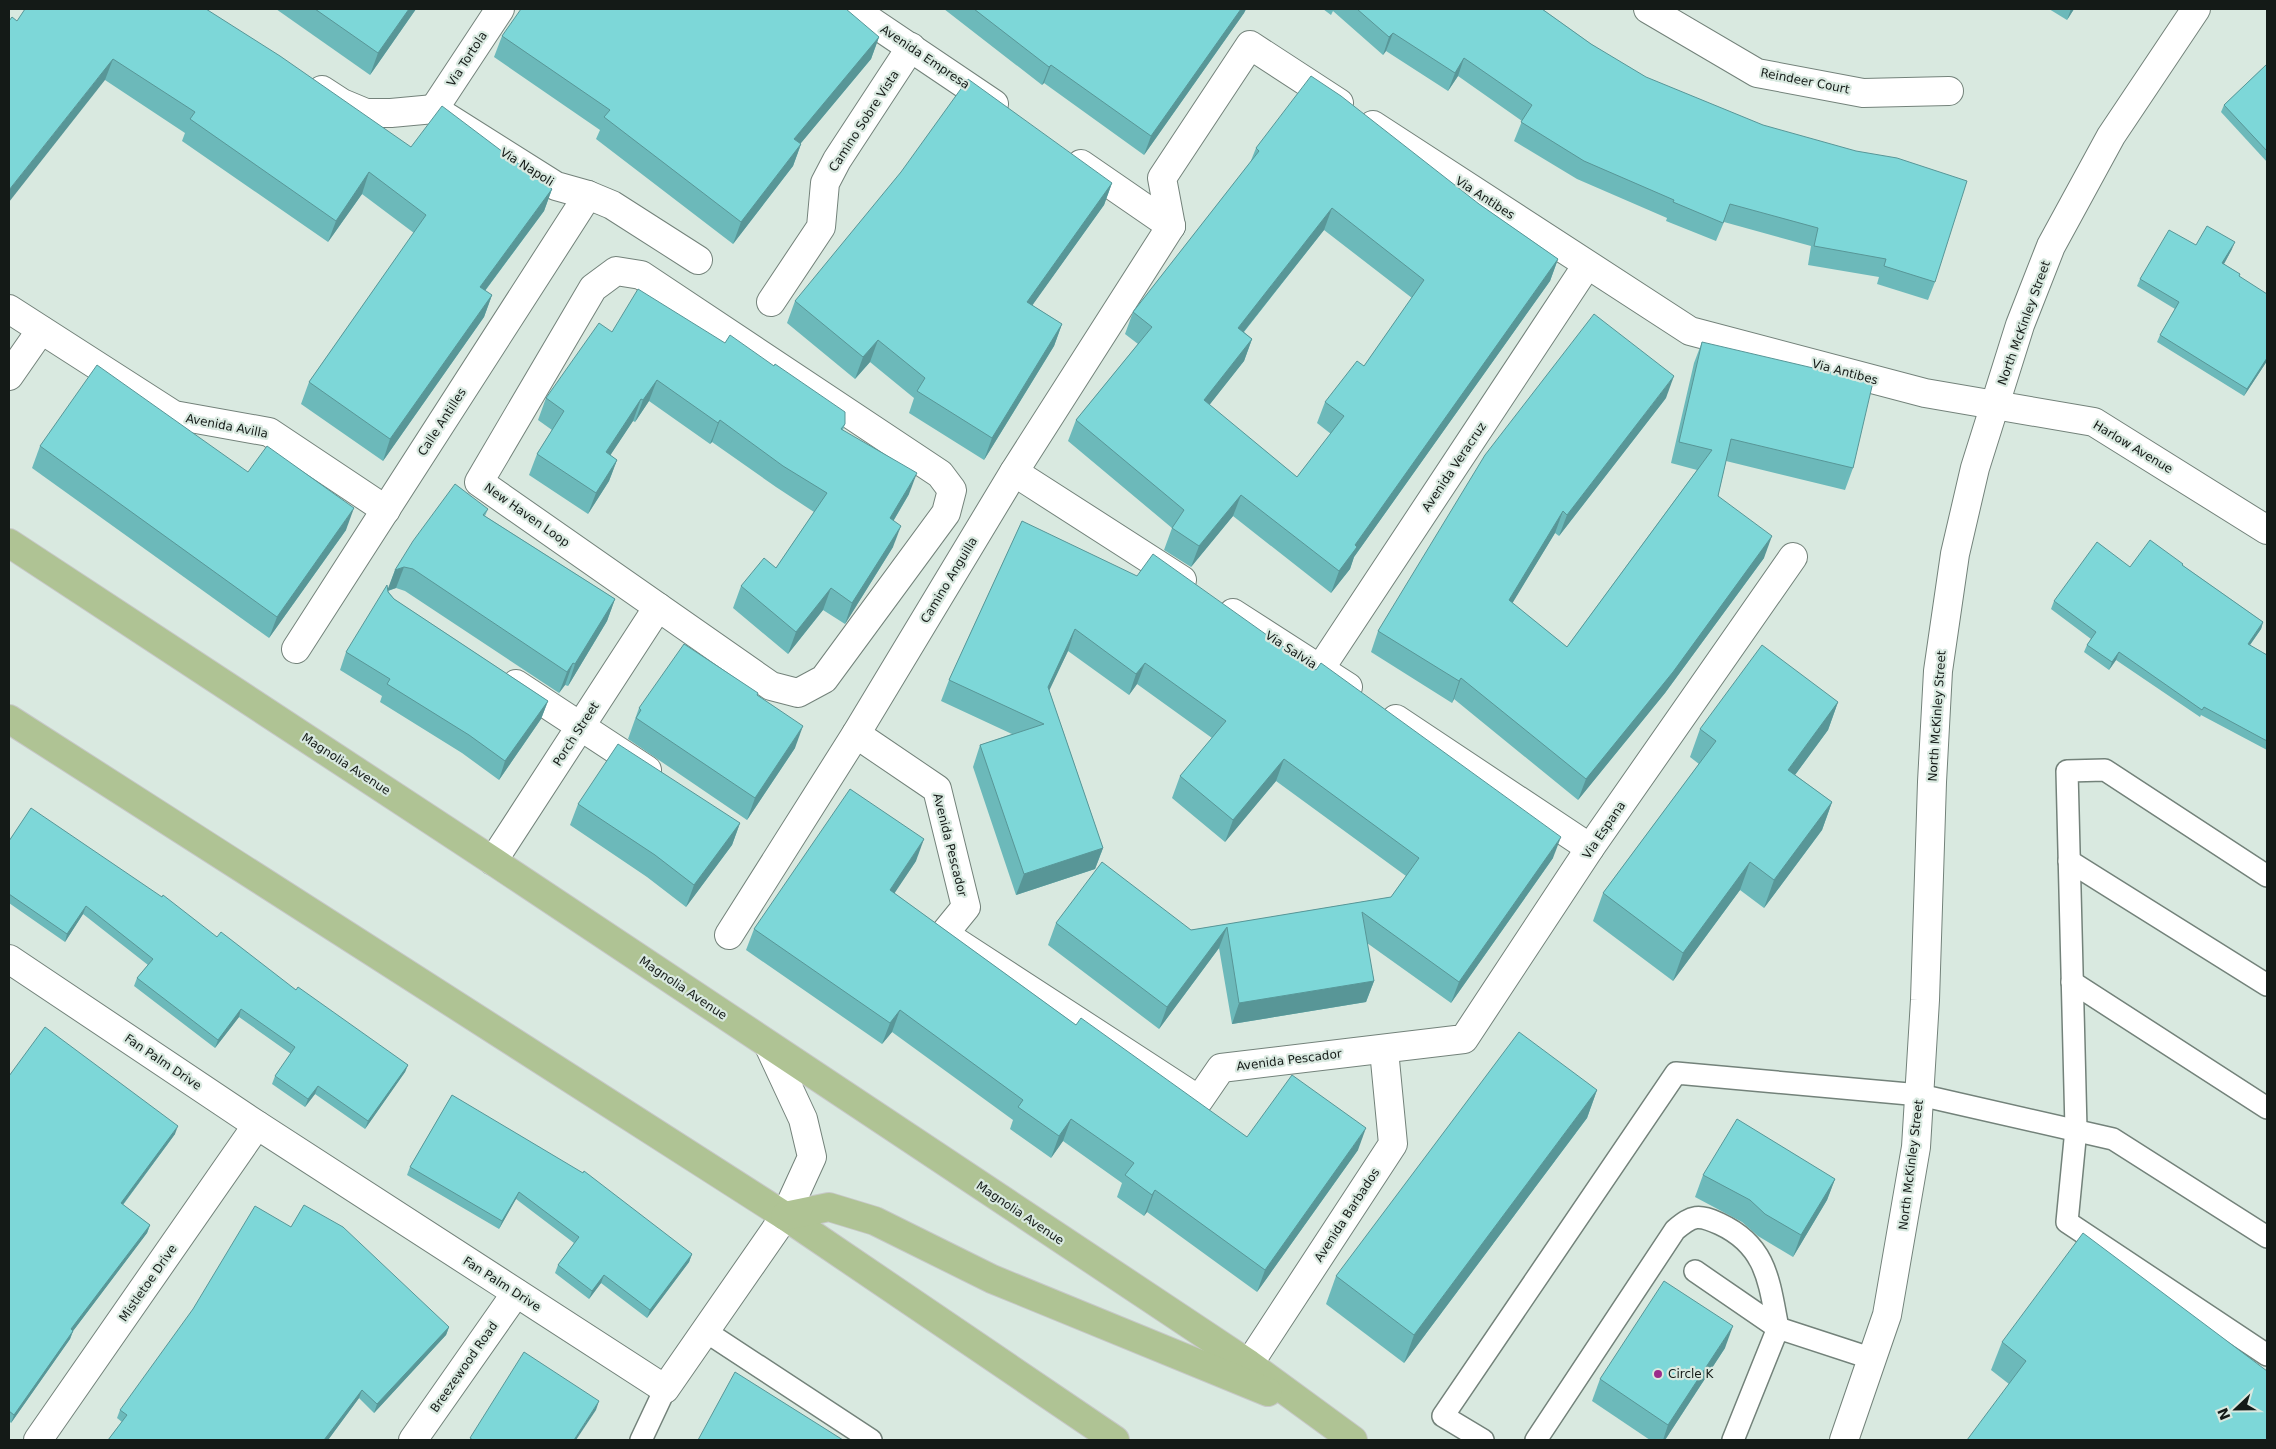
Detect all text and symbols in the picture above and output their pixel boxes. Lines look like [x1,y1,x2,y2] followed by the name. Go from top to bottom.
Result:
[878,22,972,92] street label: Avenida Empresa
[444,29,490,89] street label: Via Tortola
[1759,66,1851,97] street label: Reindeer Court
[826,68,902,174] street label: Camino Sobre Vista
[498,145,556,189] street label: Via Napoli
[1453,174,1517,222] street label: Via Antibes
[1995,259,2053,387] street label: North McKinley Street
[1811,356,1879,388] street label: Via Antibes
[415,386,469,458] street label: Calle Antilles
[185,411,269,441] street label: Avenida Avilla
[2091,418,2175,476] street label: Harlow Avenue
[1419,420,1489,514] street label: Avenida Veracruz
[482,480,572,550] street label: New Haven Loop
[918,534,980,626] street label: Camino Anguilla
[1263,628,1319,672] street label: Via Salvia
[1925,650,1949,782] street label: North McKinley Street
[550,699,602,769] street label: Porch Street
[299,730,393,798] street label: Magnolia Avenue
[930,792,970,898] street label: Avenida Pescador
[1580,799,1628,861] street label: Via Espana
[637,953,729,1023] street label: Magnolia Avenue
[122,1031,204,1093] street label: Fan Palm Drive
[1236,1047,1343,1073] street label: Avenida Pescador
[1896,1099,1926,1231] street label: North McKinley Street
[1312,1166,1382,1264] street label: Avenida Barbados
[974,1178,1066,1248] street label: Magnolia Avenue
[116,1242,180,1324] street label: Mistletoe Drive
[461,1254,543,1314] street label: Fan Palm Drive
[427,1319,501,1415] street label: Breezewood Road
[1668,1367,1715,1381] place label: Circle K
[1652,1368,1664,1380] marker: Circle K
[2211,1384,2261,1434] north arrow
[2214,1405,2234,1422] text: N

